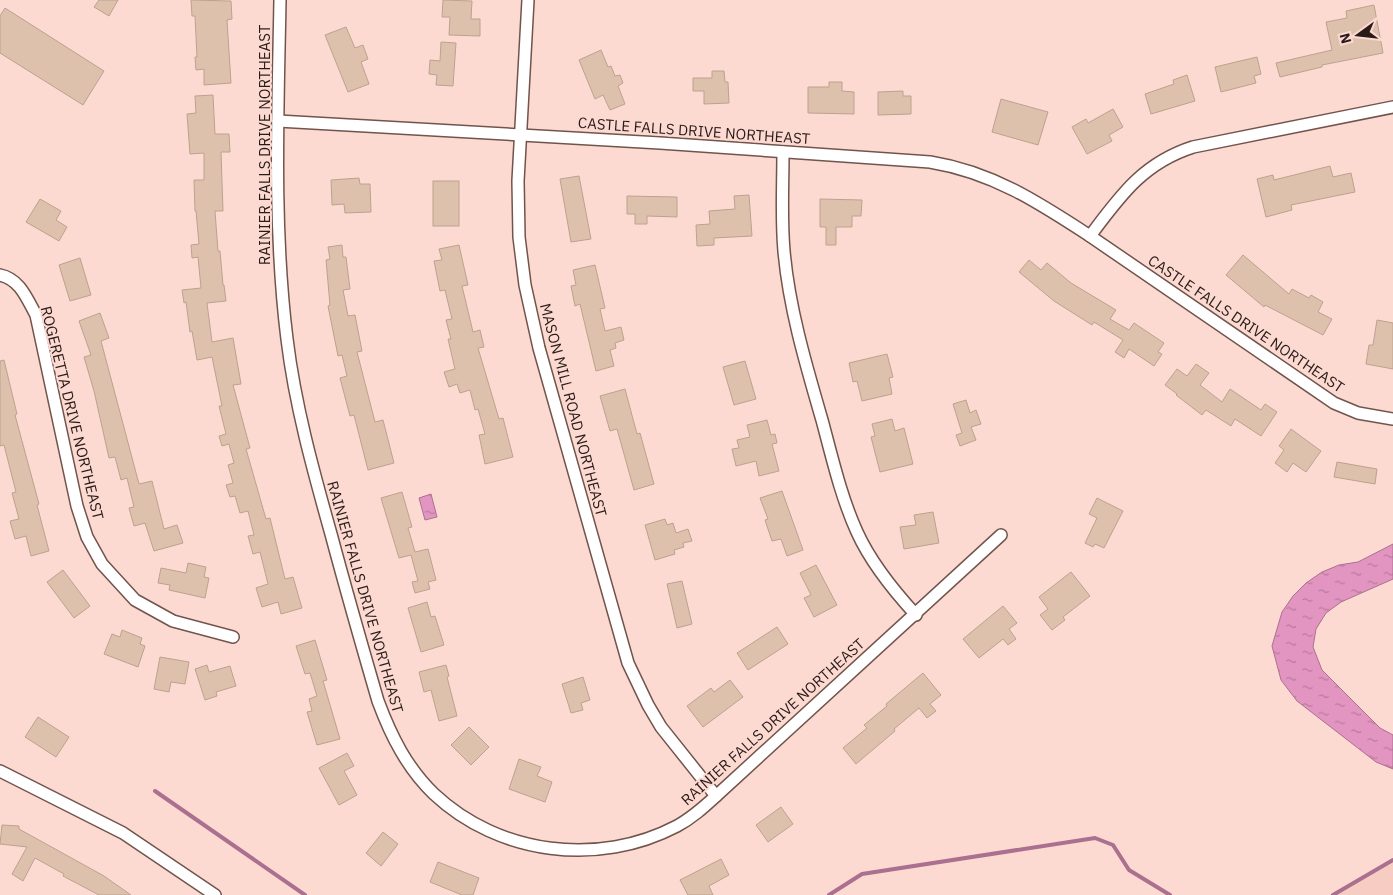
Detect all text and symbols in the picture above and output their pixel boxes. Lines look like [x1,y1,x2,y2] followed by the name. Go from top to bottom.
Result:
[1333,10,1383,60] north arrow
[255,24,274,265] street label: RAINIER FALLS DRIVE NORTHEAST
[1335,31,1355,46] text: N
[577,113,811,148] street label: CASTLE FALLS DRIVE NORTHEAST
[1145,251,1348,397] street label: CASTLE FALLS DRIVE NORTHEAST
[536,301,611,519] street label: MASON MILL ROAD NORTHEAST
[37,304,108,522] street label: ROGERETTA DRIVE NORTHEAST
[323,479,408,715] street label: RAINIER FALLS DRIVE NORTHEAST
[677,634,869,809] street label: RAINIER FALLS DRIVE NORTHEAST

